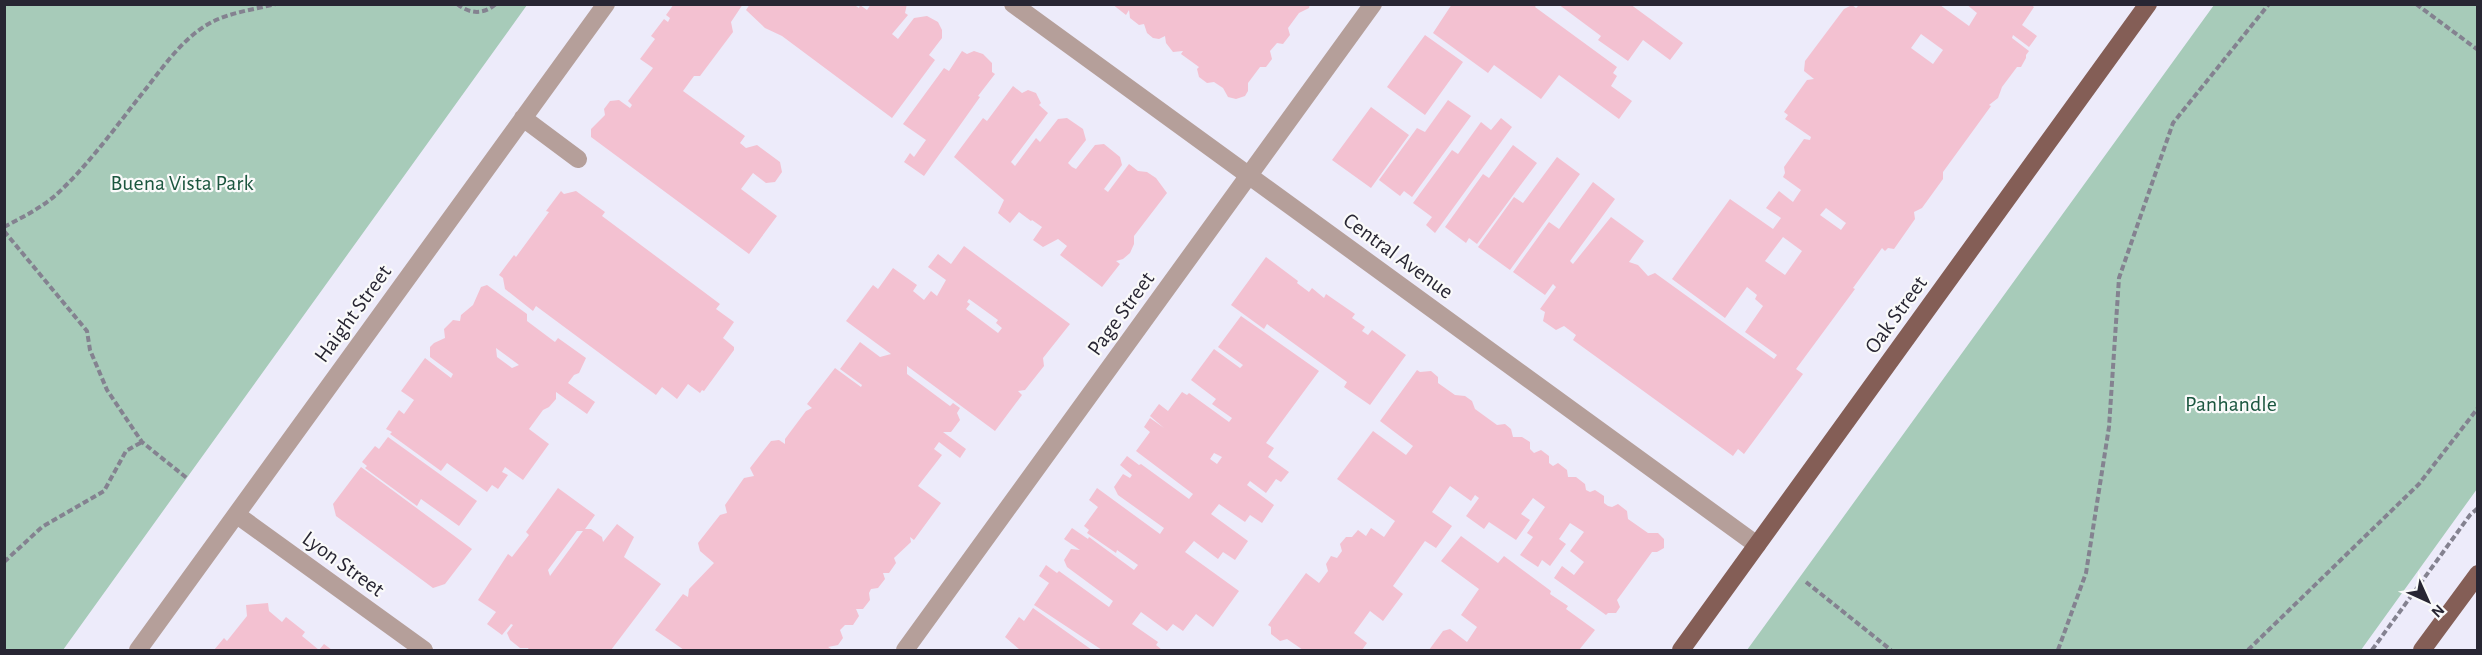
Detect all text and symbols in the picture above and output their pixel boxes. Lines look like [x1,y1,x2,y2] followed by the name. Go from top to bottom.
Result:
[111,172,253,194] park label: Buena Vista Park
[1339,209,1457,303] street label: Central Avenue
[310,261,395,366] street label: Haight Street
[1083,268,1158,359] street label: Page Street
[1861,272,1931,357] street label: Oak Street
[2185,393,2277,415] park label: Panhandle
[298,527,388,601] street label: Lyon Street
[2398,571,2458,631] north arrow
[2428,601,2447,620] text: N

